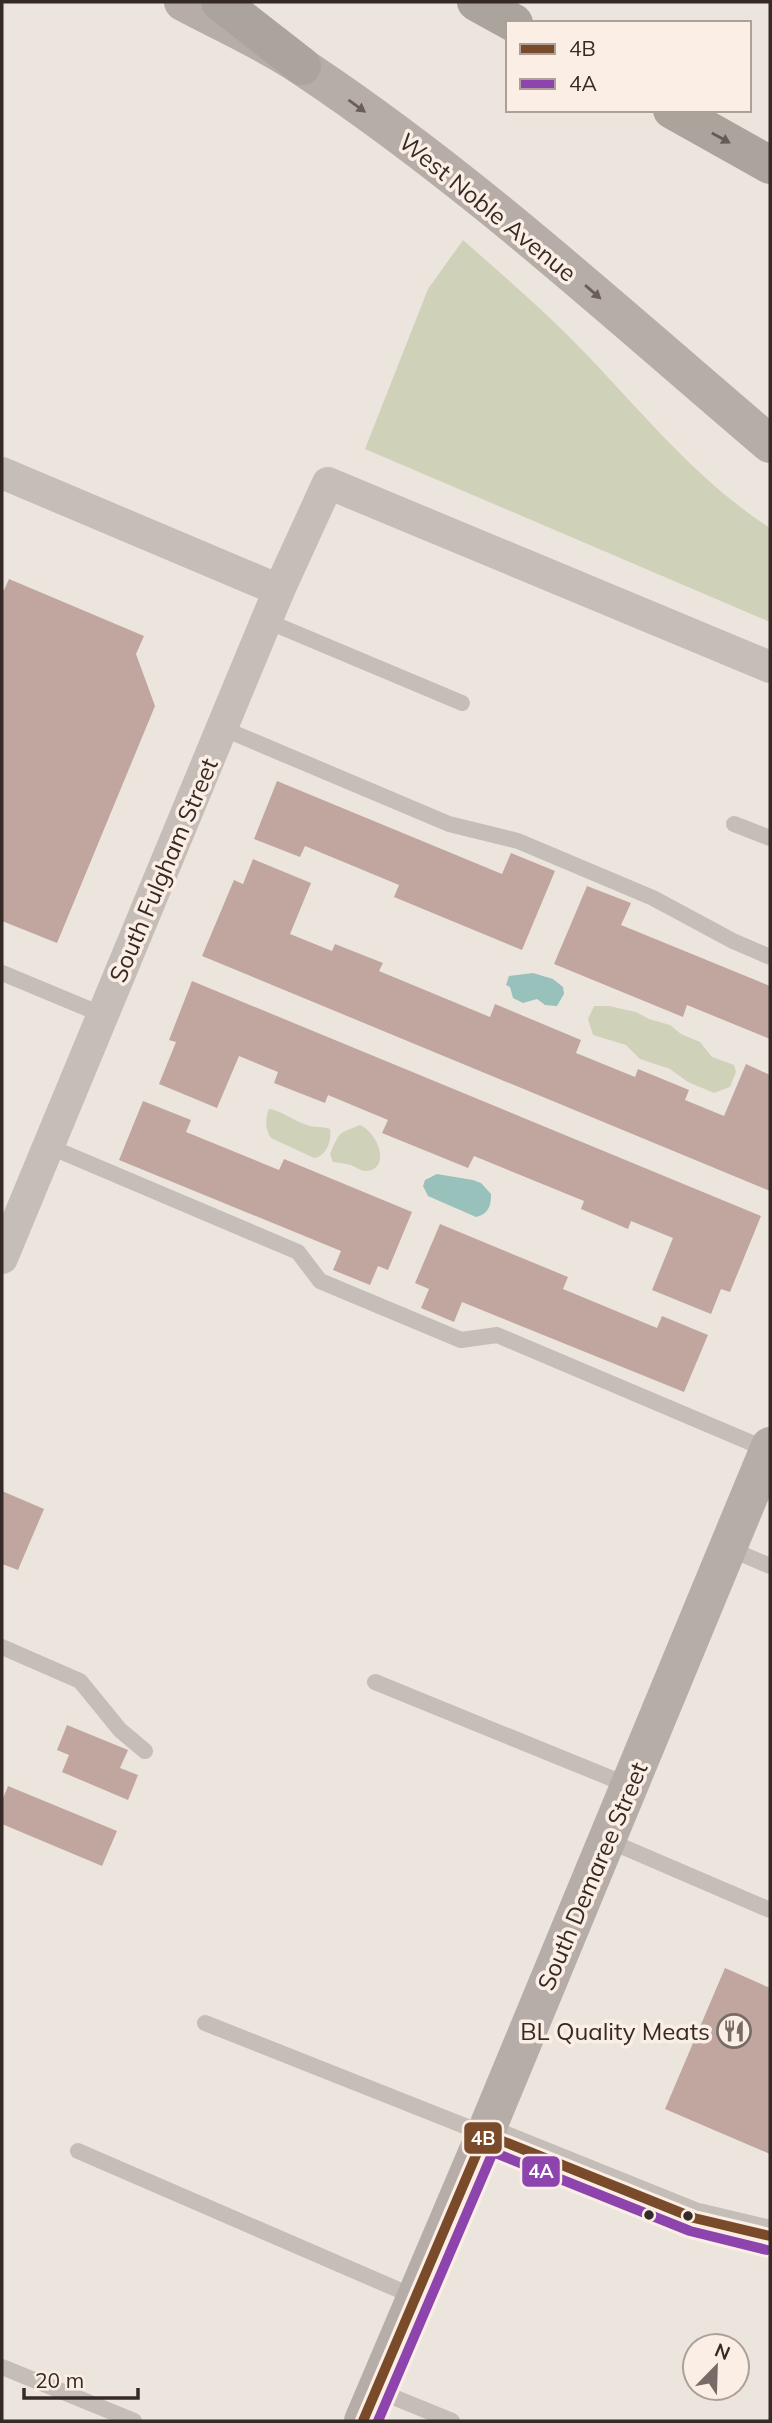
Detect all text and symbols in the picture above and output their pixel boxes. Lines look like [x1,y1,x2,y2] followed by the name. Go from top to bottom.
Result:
[506,21,751,112] legend
[569,35,596,61] text: 4B
[569,70,598,96] text: 4A
[348,99,366,113] one-way arrow
[393,126,583,288] street label: West Noble Avenue
[711,132,731,144] one-way arrow
[584,284,602,300] one-way arrow
[102,753,224,987] street label: South Fulgham Street
[530,1757,654,1995] street label: South Demaree Street
[715,2012,753,2050] restaurant icon: BL Quality Meats
[520,2016,710,2046] place label: BL Quality Meats
[463,2121,503,2155] line badge: 4B
[471,2126,495,2150] text: 4B
[521,2155,561,2188] line badge: 4A
[528,2159,555,2183] text: 4A
[642,2208,656,2222] unlabelled marker
[681,2209,695,2223] unlabelled marker
[681,2332,751,2402] north arrow
[711,2338,734,2365] text: N
[24,2356,138,2400] scale bar
[35,2367,84,2393] text: 20 m

